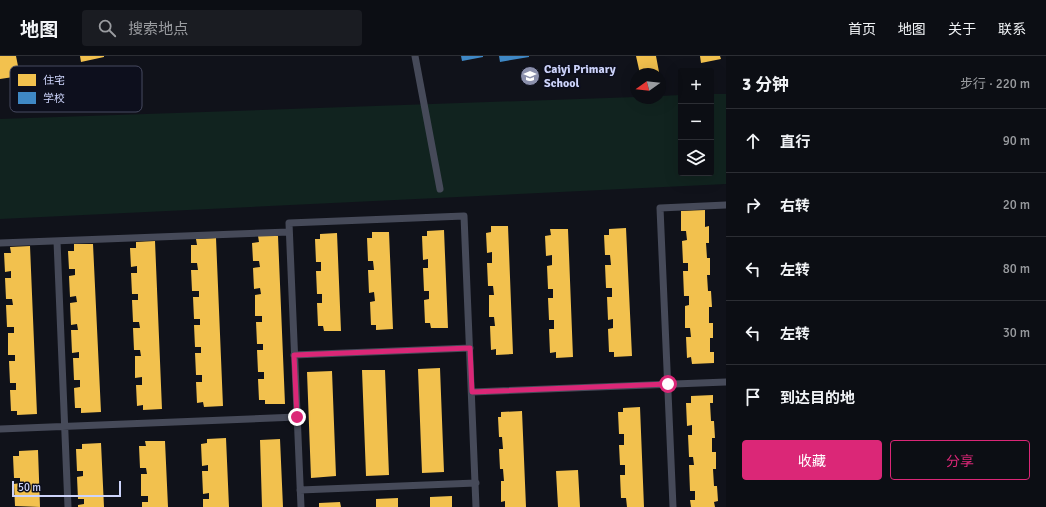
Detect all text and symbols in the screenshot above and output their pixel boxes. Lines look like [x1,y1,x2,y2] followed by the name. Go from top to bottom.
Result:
[82,10,362,46] search box
[96,17,118,39] icon: search
[20,18,58,42] text: 地图
[128,20,188,38] text: 搜索地点
[848,21,876,38] text: 首页
[898,21,926,38] text: 地图
[948,21,976,38] text: 关于
[998,21,1026,38] text: 联系
[544,62,616,91] place label: Caiyi Primary School
[519,65,541,87] school or university icon: Caiyi Primary School
[10,66,142,112] legend
[630,68,666,104] north arrow
[678,68,714,176] map controls
[678,68,714,104] button: +
[43,74,65,87] text: 住宅
[742,74,789,95] text: 3 分钟
[960,76,1030,92] text: 步行 · 220 m
[43,92,65,105] text: 学校
[678,104,714,140] button: −
[742,130,764,152] icon: ahead
[780,133,810,151] text: 直行
[1003,133,1030,149] text: 90 m
[678,140,714,176] button: layers
[742,194,764,216] icon: right
[780,197,810,215] text: 右转
[1003,197,1030,213] text: 20 m
[742,258,764,280] icon: left
[780,261,810,279] text: 左转
[1003,261,1030,277] text: 80 m
[742,322,764,344] icon: left
[780,325,810,343] text: 左转
[1003,325,1030,341] text: 30 m
[659,375,677,393] route start
[742,386,764,408] icon: arrive
[780,389,855,407] text: 到达目的地
[288,408,306,426] route end
[742,440,882,480] button: 收藏
[890,440,1030,480] button: 分享
[12,479,121,498] scale bar
[18,481,41,494] text: 50 m

